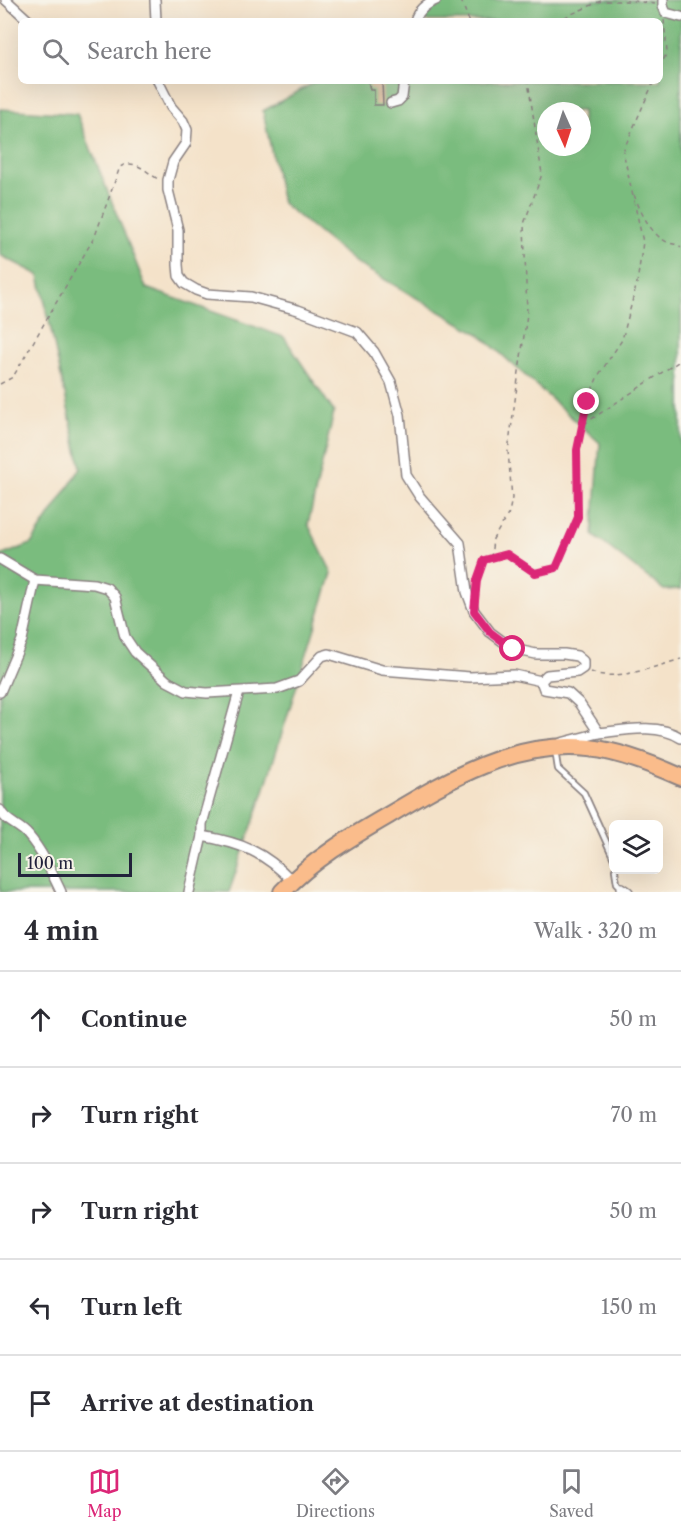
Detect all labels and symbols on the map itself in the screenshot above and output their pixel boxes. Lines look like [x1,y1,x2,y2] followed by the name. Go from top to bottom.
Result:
[537,102,591,156] north arrow
[573,388,599,414] route end
[499,635,525,661] route start
[18,850,132,878] scale bar

